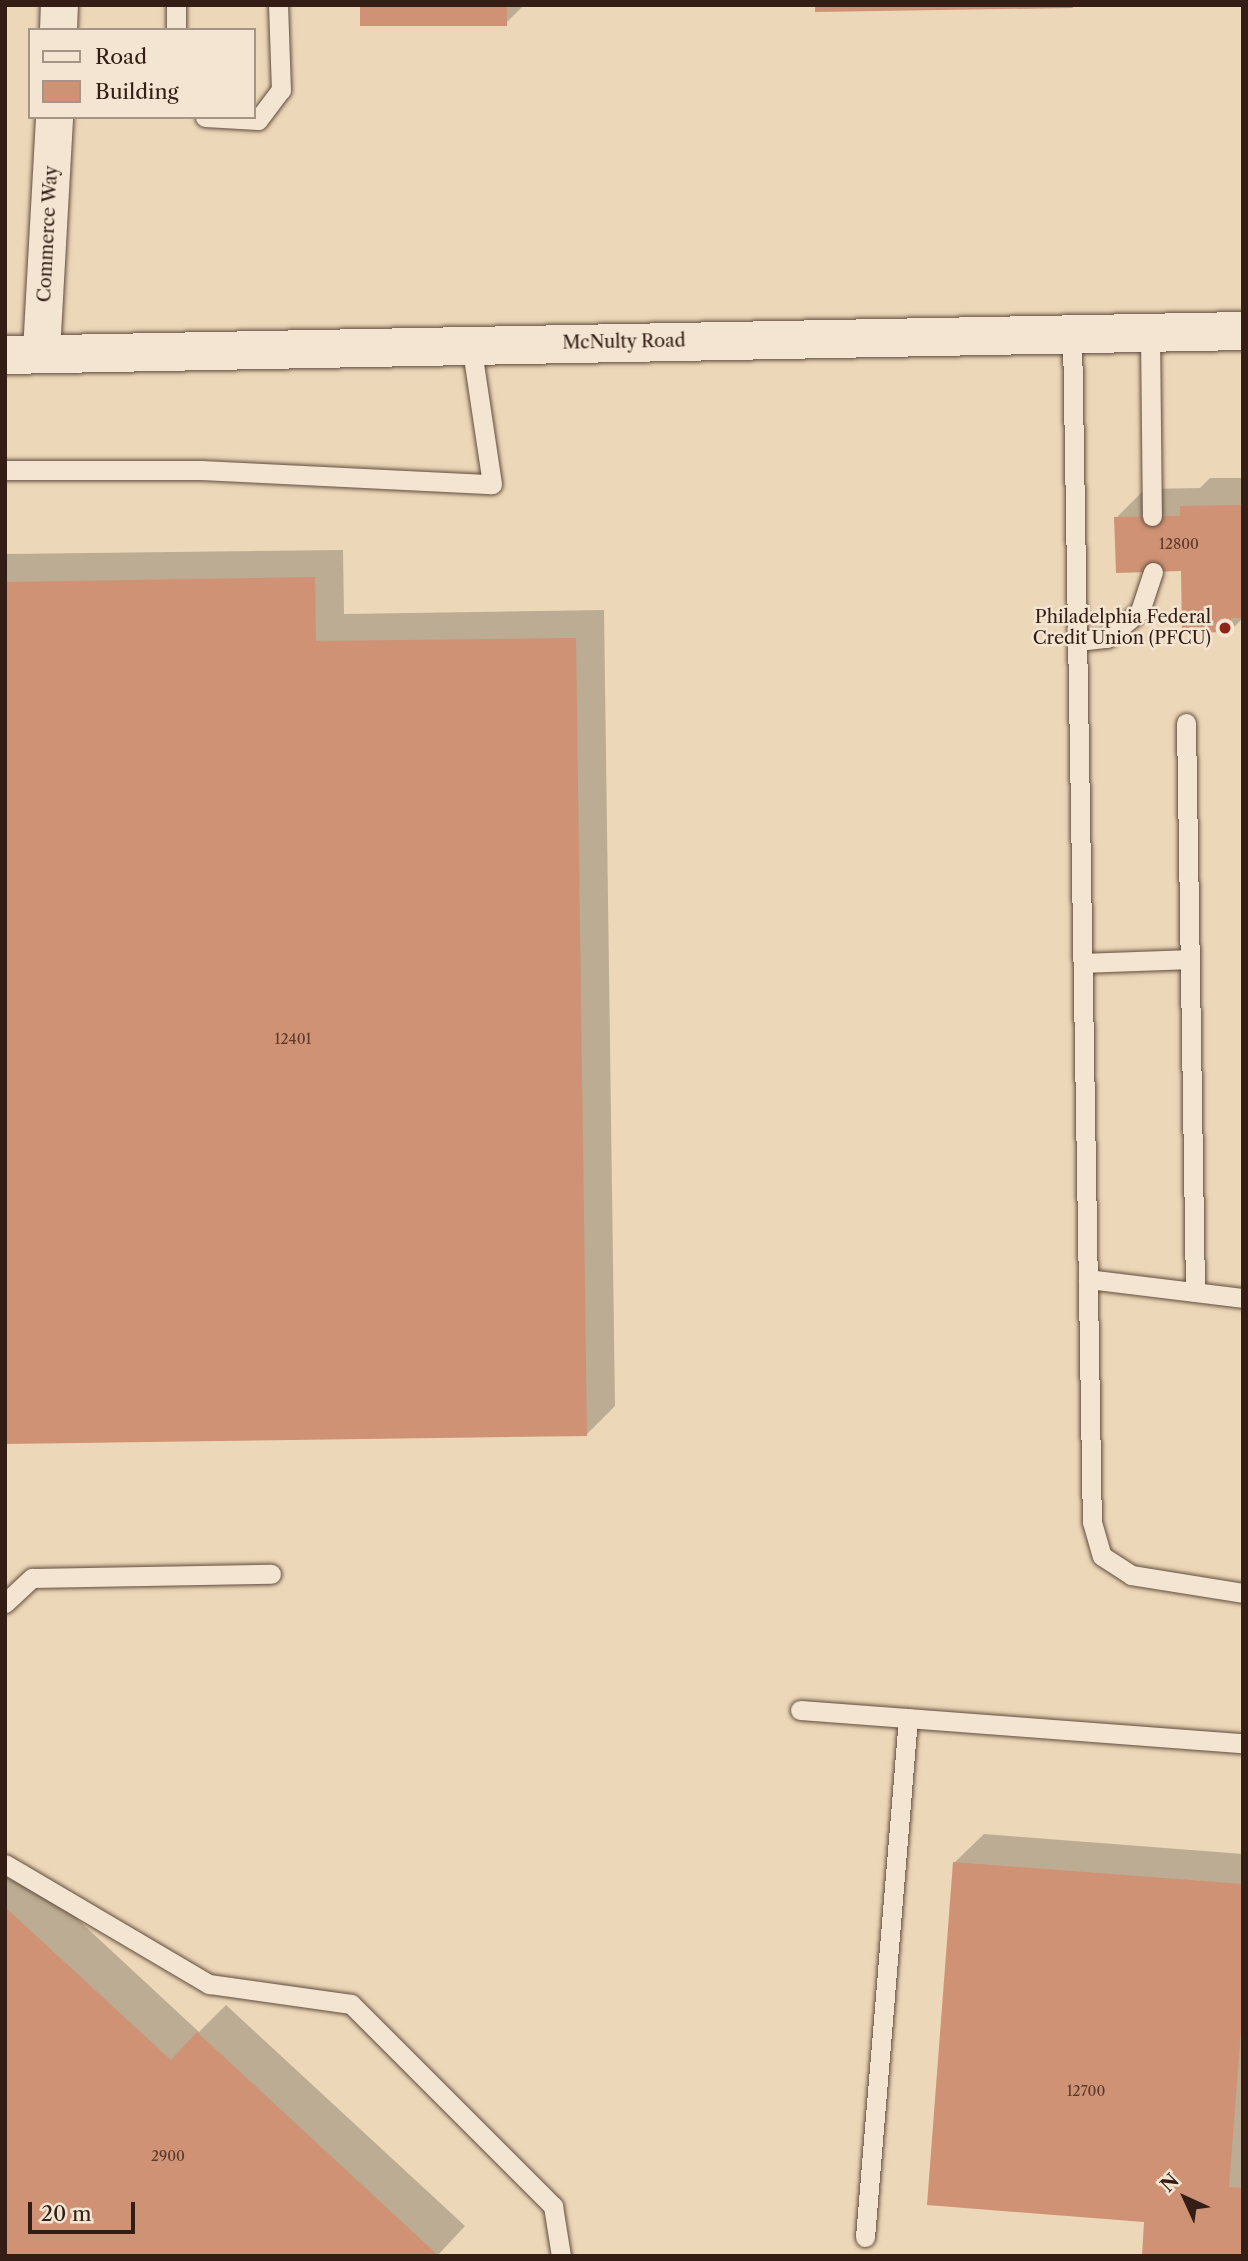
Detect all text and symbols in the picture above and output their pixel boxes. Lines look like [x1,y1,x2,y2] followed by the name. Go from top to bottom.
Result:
[28,28,256,119] legend
[95,44,147,69] text: Road
[95,79,179,104] text: Building
[34,165,62,303] street label: Commerce Way
[562,330,686,354] street label: McNulty Road
[1159,536,1199,552] house number: 12800
[1033,607,1211,650] place label: Philadelphia Federal Credit Union (PFCU)
[1217,620,1233,636] marker: Philadelphia Federal Credit Union (PFCU)
[275,1031,311,1047] house number: 12401
[1067,2083,1105,2099] house number: 12700
[151,2148,185,2164] house number: 2900
[1150,2163,1220,2233] north arrow
[1156,2169,1184,2197] text: N
[32,2188,138,2232] scale bar
[41,2201,92,2226] text: 20 m

